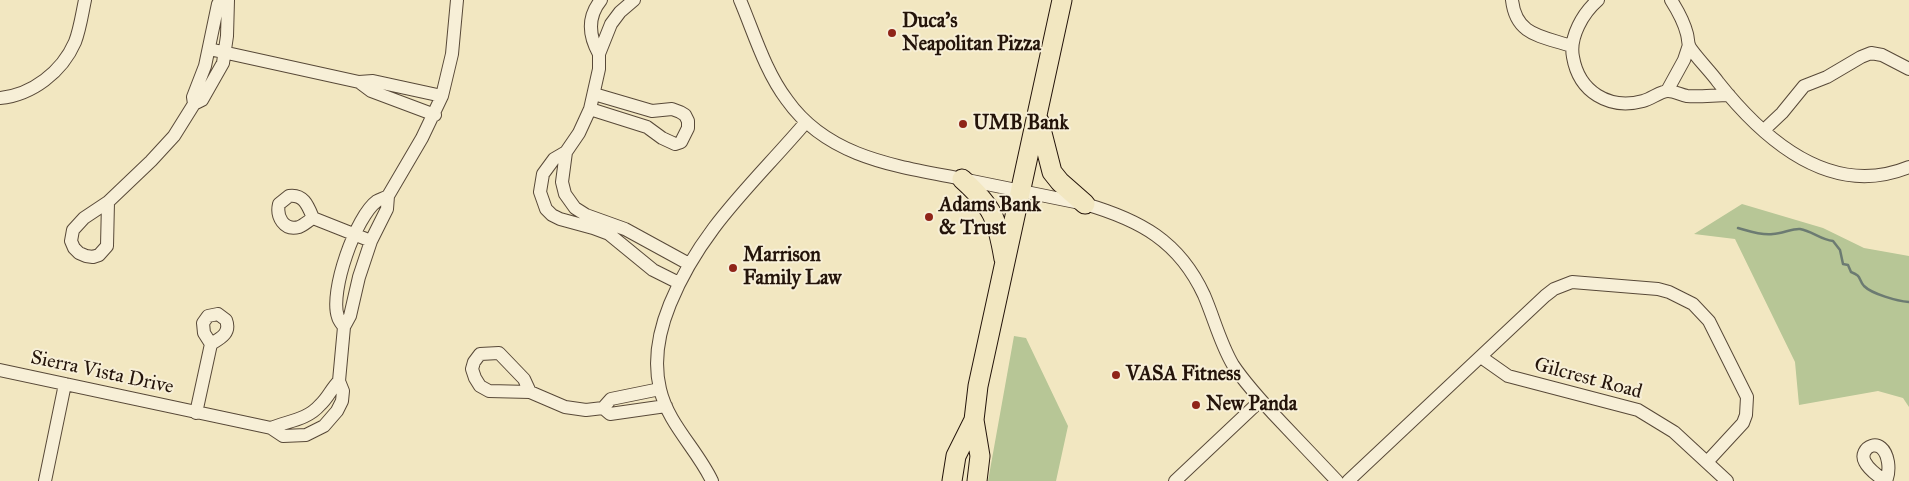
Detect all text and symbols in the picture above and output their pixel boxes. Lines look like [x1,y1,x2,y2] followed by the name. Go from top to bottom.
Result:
[902,10,1041,57] place label: Duca's Neapolitan Pizza
[886,27,898,39] marker: Duca's Neapolitan Pizza
[973,112,1069,136] place label: UMB Bank
[957,118,969,130] marker: UMB Bank
[939,194,1041,241] place label: Adams Bank & Trust
[923,211,935,223] marker: Adams Bank & Trust
[743,244,841,291] place label: Marrison Family Law
[727,262,739,274] marker: Marrison Family Law
[28,346,176,400] street label: Sierra Vista Drive
[1531,353,1645,405] street label: Gilcrest Road
[1126,363,1241,387] place label: VASA Fitness
[1110,369,1122,381] marker: VASA Fitness
[1206,393,1297,417] place label: New Panda
[1190,399,1202,411] marker: New Panda

